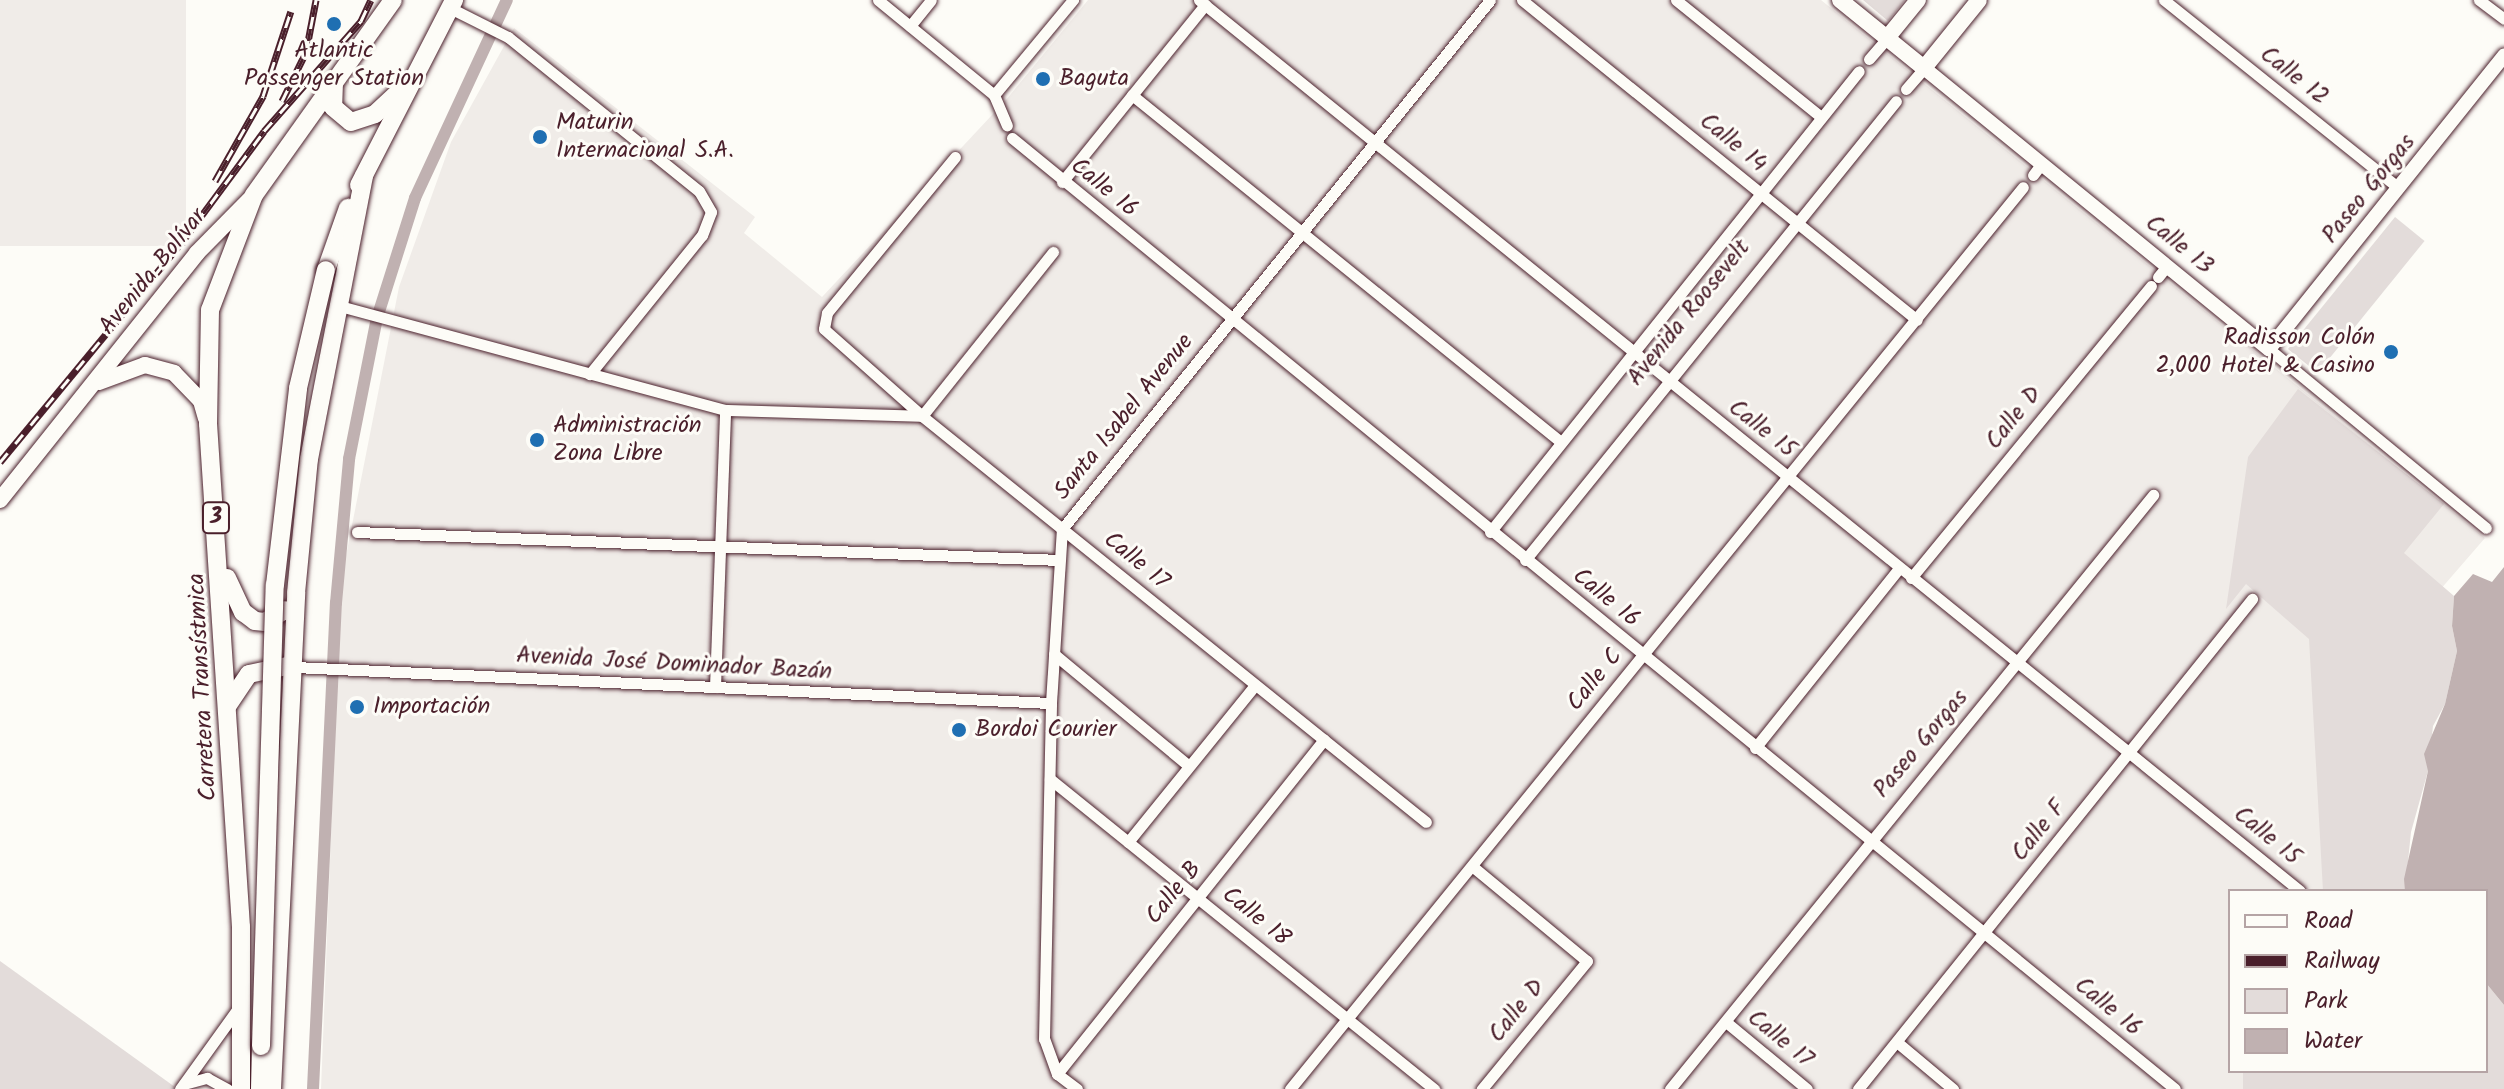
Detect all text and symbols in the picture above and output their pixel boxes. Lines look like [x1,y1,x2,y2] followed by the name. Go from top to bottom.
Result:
[325,15,343,33] marker: Atlantic Passenger Station
[244,37,424,93] place label: Atlantic Passenger Station
[2254,40,2334,112] street label: Calle 12
[1059,65,1129,93] place label: Baguta
[1034,70,1052,88] marker: Baguta
[1693,107,1773,179] street label: Calle 14
[556,109,734,165] place label: Maturin Internacional S.A.
[531,128,549,146] marker: Maturin Internacional S.A.
[2316,129,2422,249] street label: Paseo Gorgas
[1064,152,1144,224] street label: Calle 16
[93,203,213,341] street label: Avenida Bolívar
[2139,209,2219,281] street label: Calle 13
[1621,234,1757,392] street label: Avenida Roosevelt
[2156,324,2375,380] place label: Radisson Colón 2,000 Hotel & Casino
[1048,328,1200,506] street label: Santa Isabel Avenue
[2382,343,2400,361] marker: Radisson Colón 2,000 Hotel & Casino
[1980,380,2048,456] street label: Calle D
[1722,394,1802,464] street label: Calle 15
[553,412,702,468] place label: Administración Zona Libre
[528,431,546,449] marker: Administración Zona Libre
[200,500,232,536] road number: 3
[1097,526,1175,596] street label: Calle 17
[1566,562,1646,634] street label: Calle 16
[183,572,223,802] street label: Carretera Transístmica
[515,641,833,687] street label: Avenida José Dominador Bazán
[1561,643,1629,717] street label: Calle C
[1867,684,1975,804] street label: Paseo Gorgas
[373,693,490,721] place label: Importación
[348,698,366,716] marker: Importación
[975,716,1116,744] place label: Bordoi Courier
[950,721,968,739] marker: Bordoi Courier
[2006,795,2072,867] street label: Calle F
[2228,800,2306,872] street label: Calle 15
[1140,856,1208,930] street label: Calle B
[1216,881,1296,953] street label: Calle 18
[2228,889,2488,1073] legend
[2304,902,2352,941] text: Road
[2304,942,2380,981] text: Railway
[2068,971,2148,1043] street label: Calle 16
[1483,973,1551,1049] street label: Calle D
[2304,982,2348,1021] text: Park
[1741,1004,1819,1074] street label: Calle 17
[2304,1022,2362,1061] text: Water

